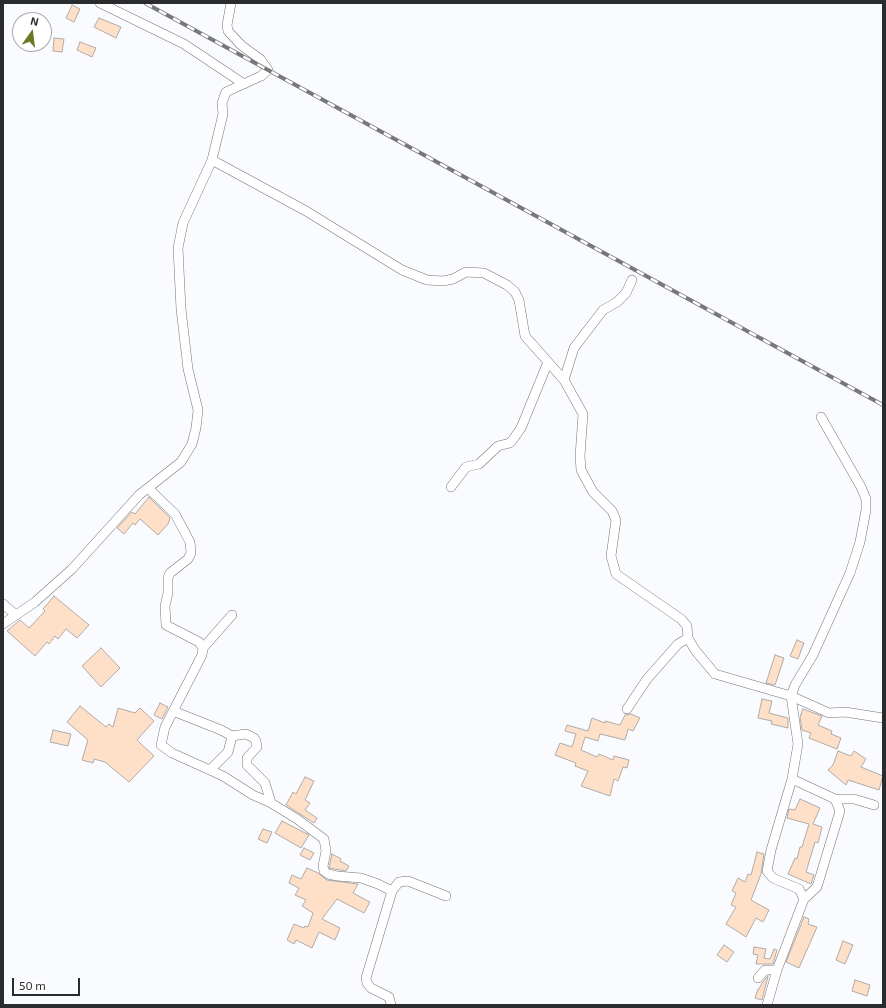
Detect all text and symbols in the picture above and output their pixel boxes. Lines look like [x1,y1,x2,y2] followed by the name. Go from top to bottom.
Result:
[12,12,52,52] north arrow
[29,14,40,28] text: N
[14,970,82,996] scale bar
[19,978,46,992] text: 50 m

